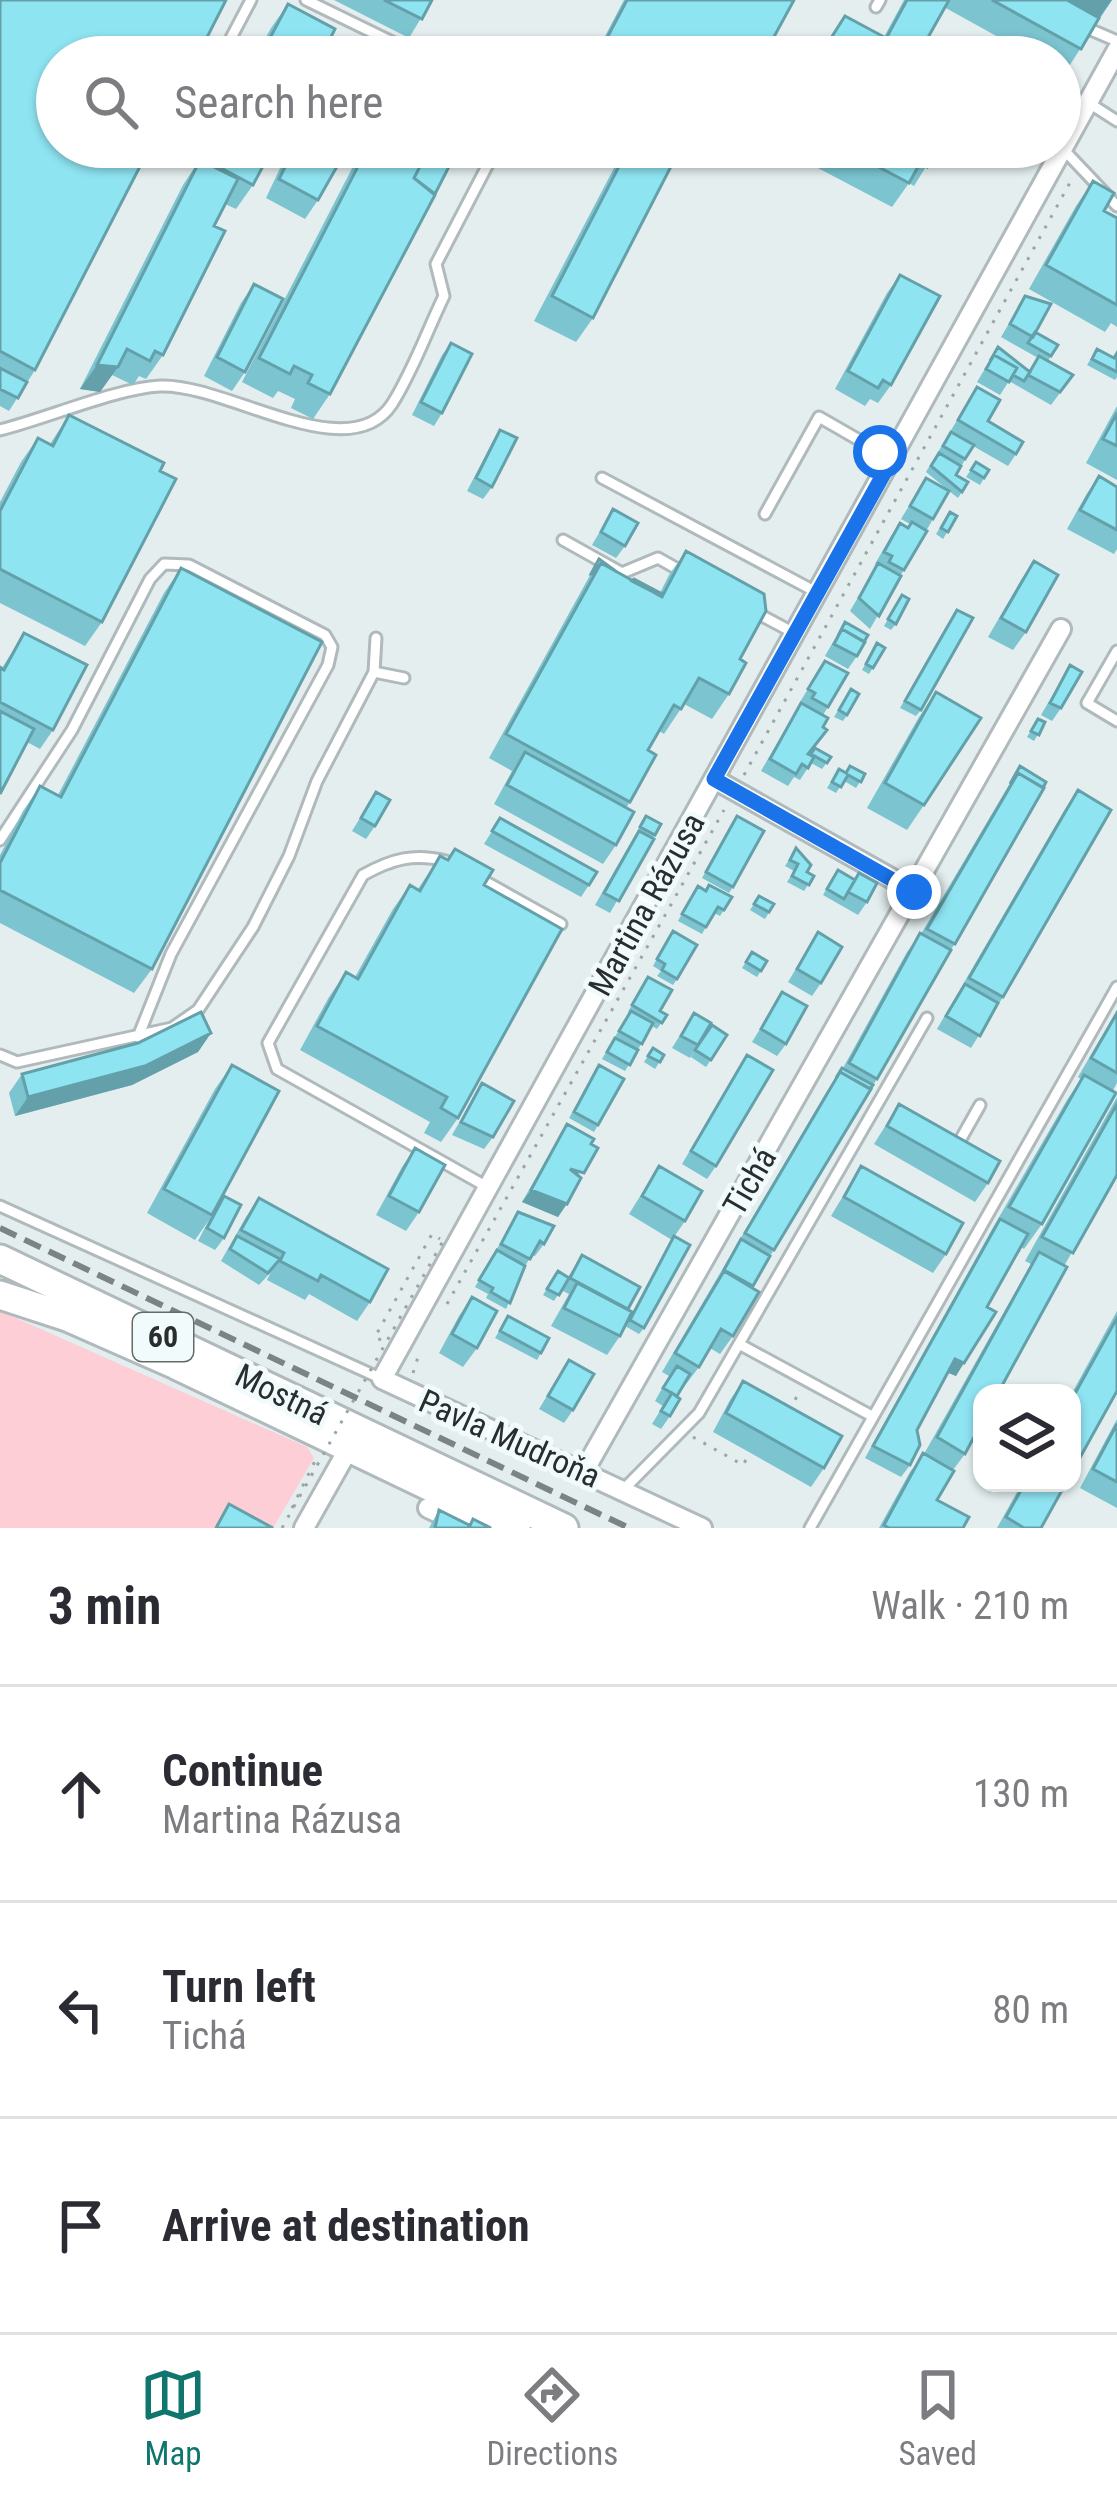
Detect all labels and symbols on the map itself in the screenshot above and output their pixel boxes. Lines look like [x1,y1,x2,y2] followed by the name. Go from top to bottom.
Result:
[853,425,907,479] route start
[580,806,713,1002] street label: Martina Rázusa
[887,865,941,919] route end
[715,1140,784,1222] street label: Tichá
[133,1313,193,1361] road number: 60
[229,1355,334,1433] street label: Mostná
[413,1381,606,1496] street label: Pavla Mudroňa

